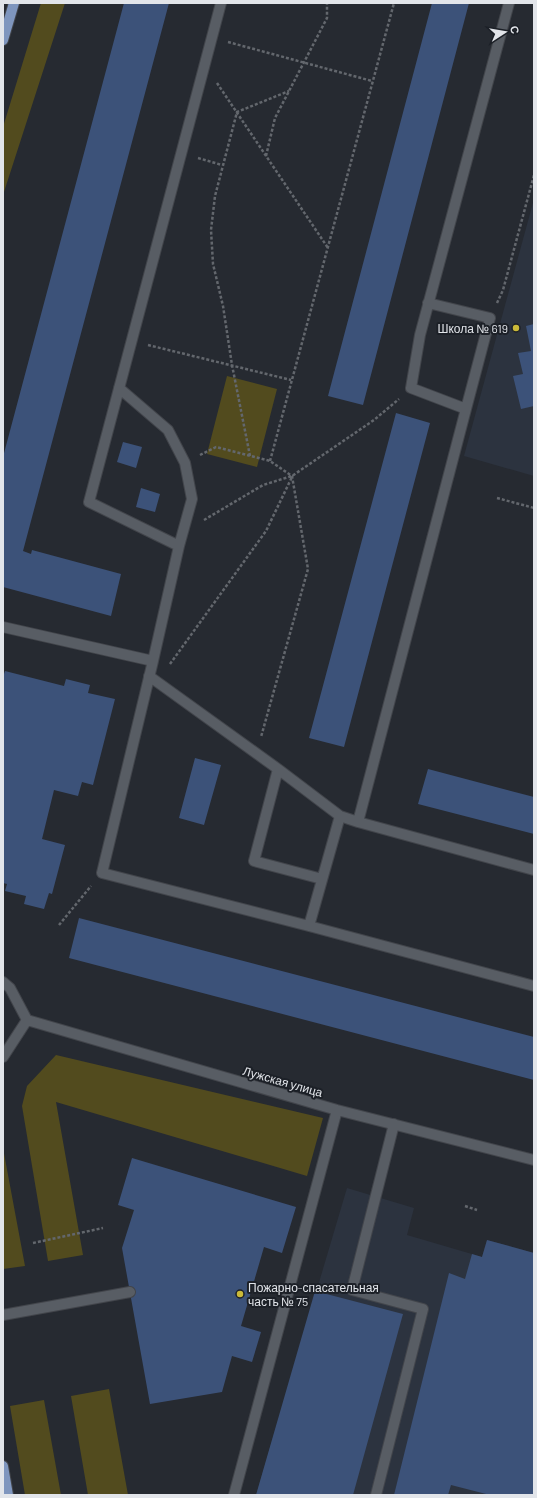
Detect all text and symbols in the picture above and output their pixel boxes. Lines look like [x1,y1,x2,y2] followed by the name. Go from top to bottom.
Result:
[485,12,525,52] north arrow
[508,25,522,35] text: С
[437,321,508,335] place label: Школа № 619
[511,323,521,333] marker: Школа № 619
[241,1063,325,1100] street label: Лужская улица
[248,1280,379,1308] place label: Пожарно-спасательная часть № 75
[235,1289,245,1299] marker: Пожарно-спасательная часть № 75

